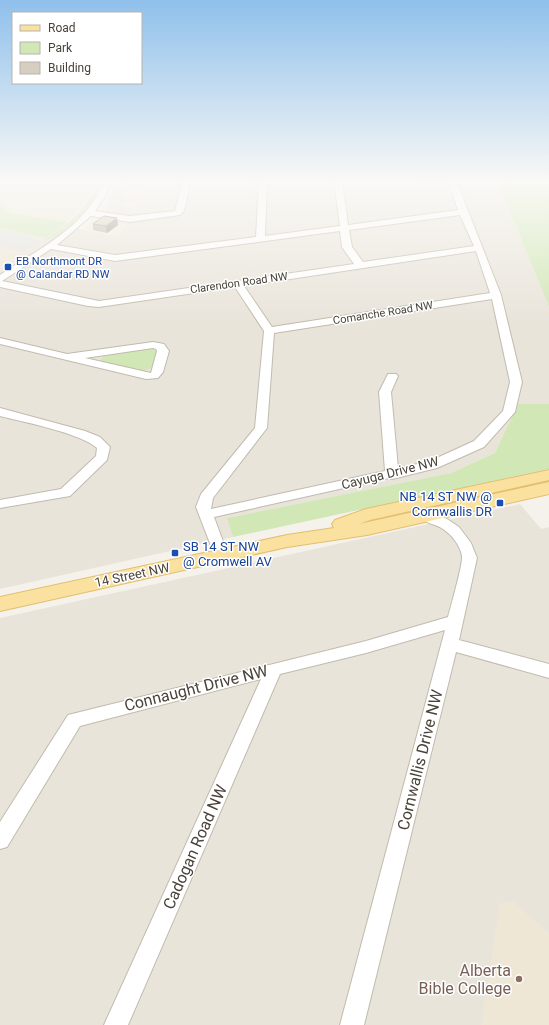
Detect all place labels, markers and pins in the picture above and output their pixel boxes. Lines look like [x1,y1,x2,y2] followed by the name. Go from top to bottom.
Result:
[16,255,110,281] place label: EB Northmont DR @ Calandar RD NW
[3,262,13,272] marker: EB Northmont DR @ Calandar RD NW
[399,489,492,519] place label: NB 14 ST NW @ Cornwallis DR
[495,498,505,508] marker: NB 14 ST NW @ Cornwallis DR
[183,539,273,569] place label: SB 14 ST NW @ Cromwell AV
[170,548,180,558] marker: SB 14 ST NW @ Cromwell AV
[419,961,511,998] place label: Alberta Bible College
[514,974,524,984] marker: Alberta Bible College

